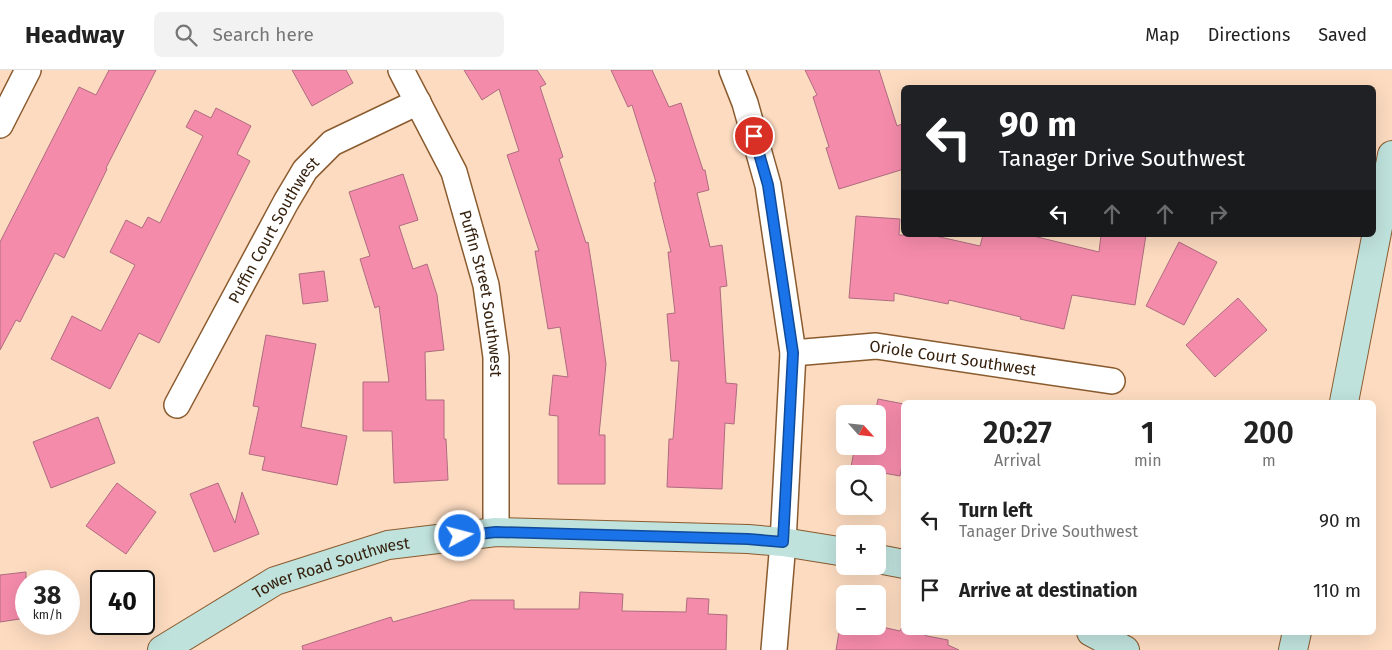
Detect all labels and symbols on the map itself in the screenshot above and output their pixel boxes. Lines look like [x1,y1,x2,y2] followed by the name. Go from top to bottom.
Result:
[733,115,775,157] pin
[224,153,323,307] street label: Puffin Court Southwest
[455,208,505,377] street label: Puffin Street Southwest
[869,337,1038,380] street label: Oriole Court Southwest
[836,405,886,455] north arrow
[433,509,485,561] position arrow
[249,533,411,602] street label: Tower Road Southwest
[90,570,155,635] speed limit sign: 40

